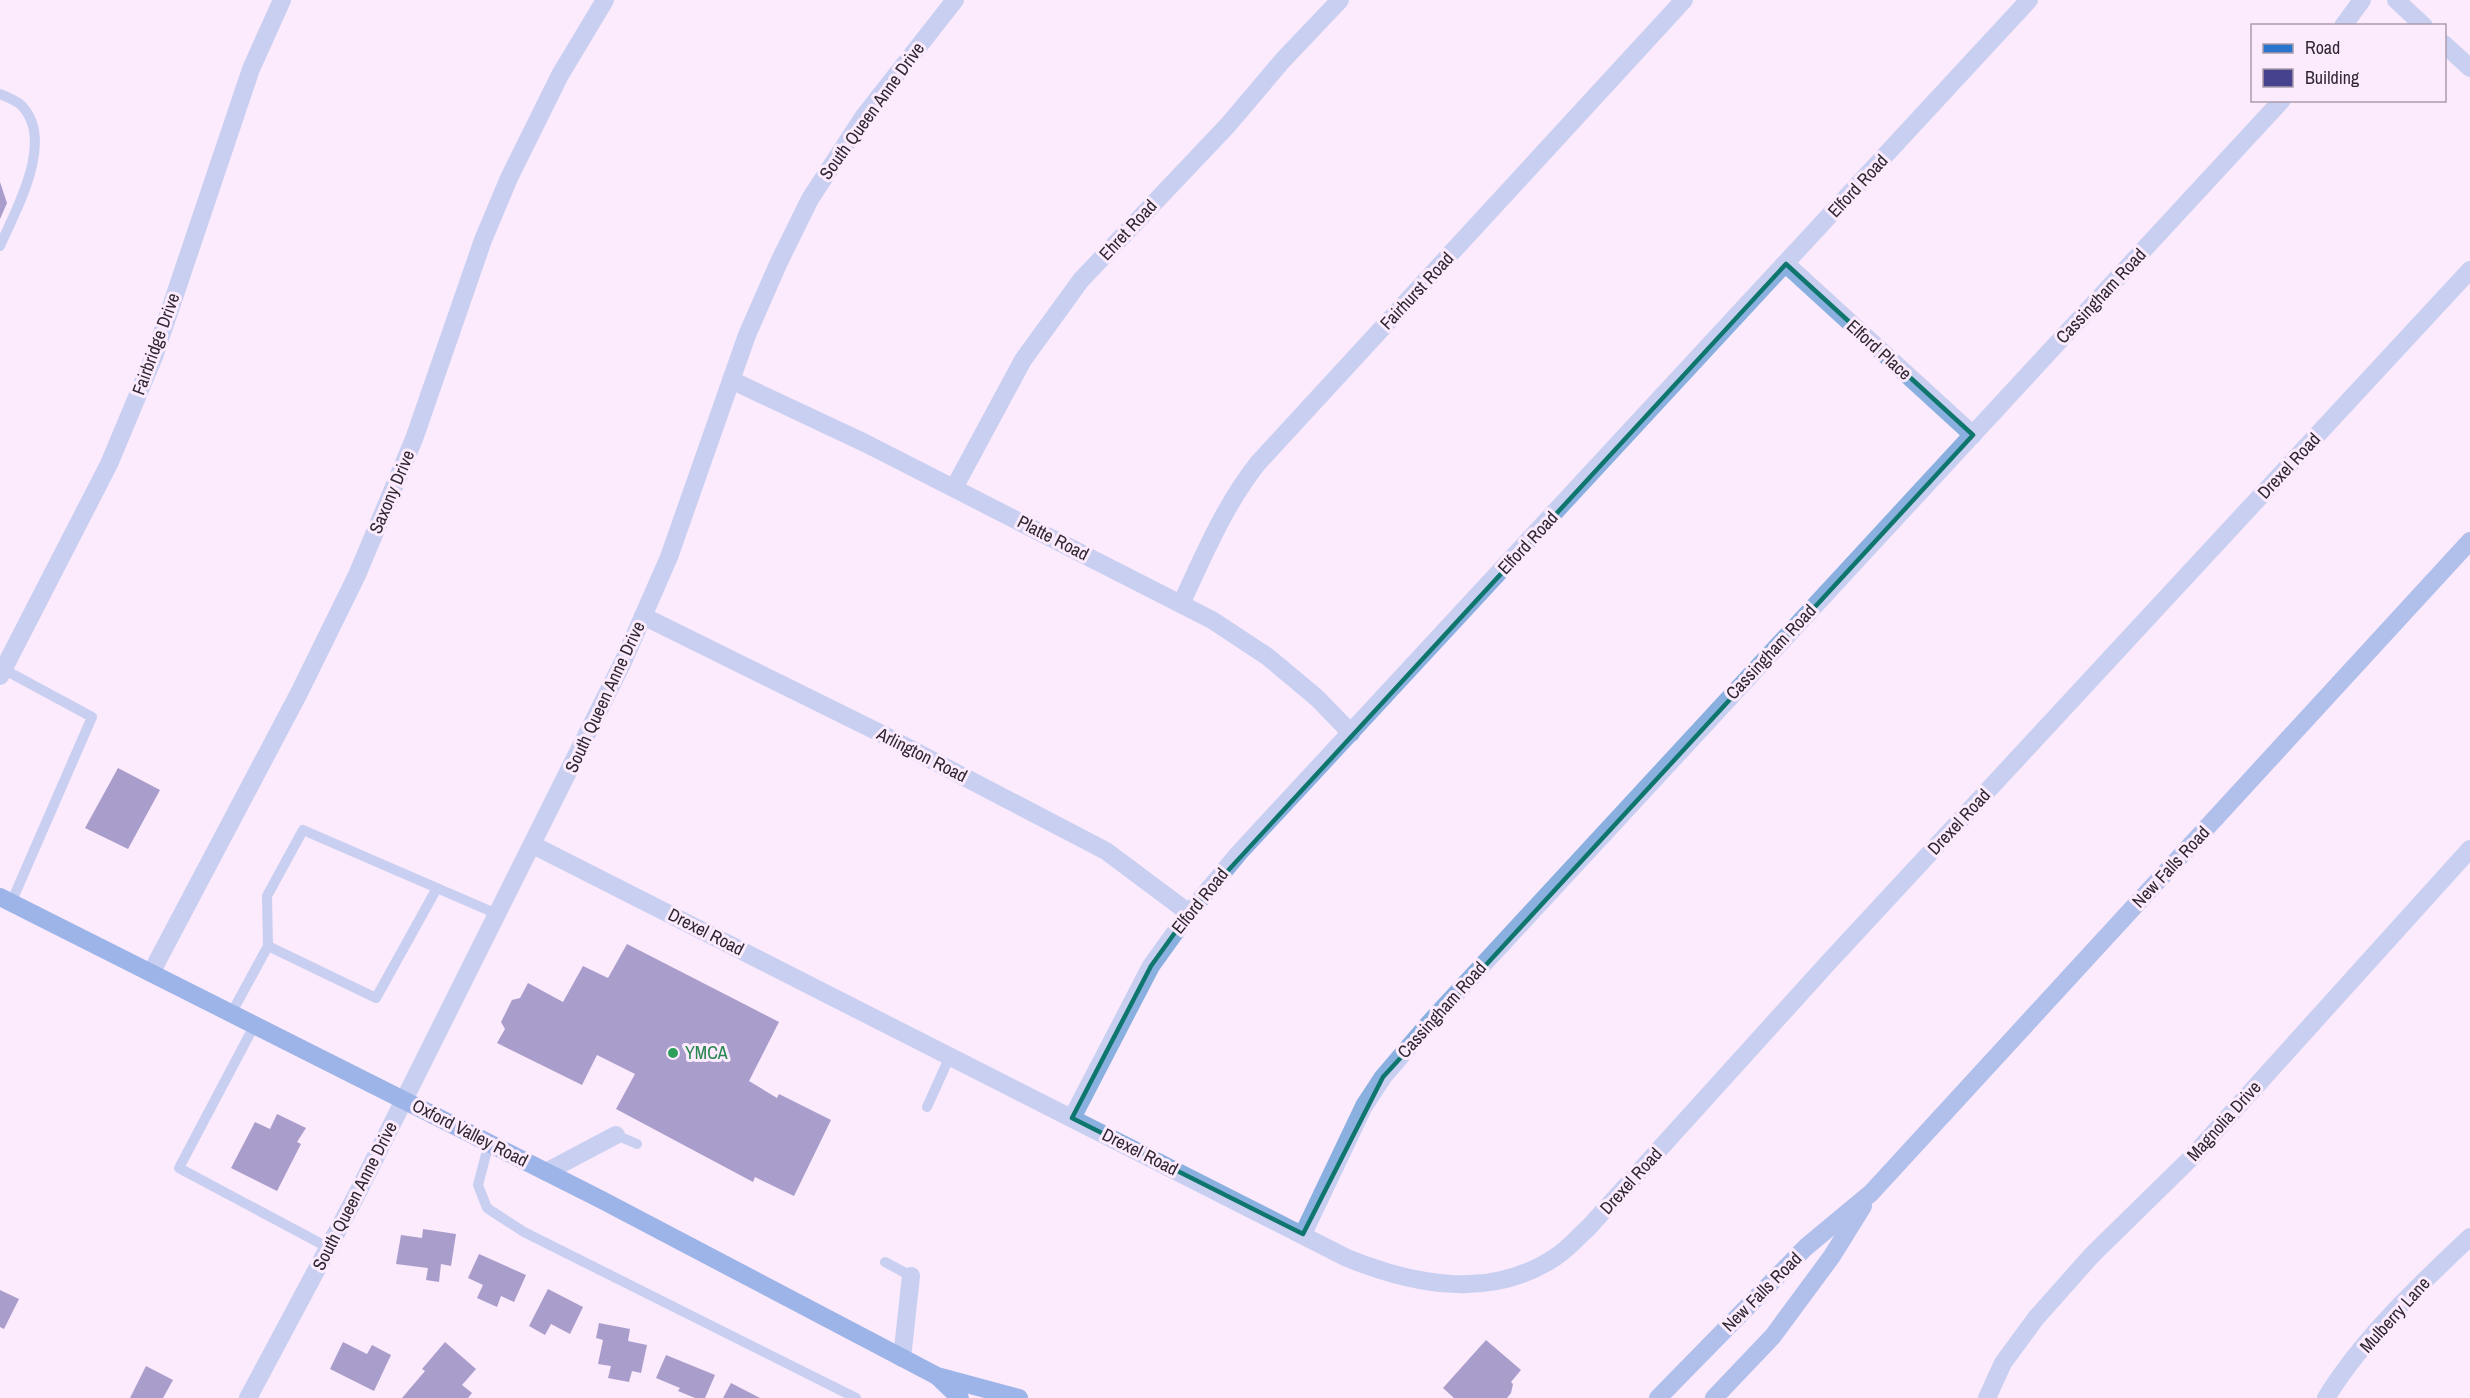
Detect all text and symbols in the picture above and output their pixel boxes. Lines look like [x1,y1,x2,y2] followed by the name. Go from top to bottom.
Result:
[2251,24,2446,102] legend
[2305,35,2340,60] text: Road
[813,37,930,184] street label: South Queen Anne Drive
[2305,65,2360,90] text: Building
[1822,149,1893,223] street label: Elford Road
[1093,194,1162,265] street label: Ehret Road
[2050,242,2151,349] street label: Cassingham Road
[1374,246,1459,335] street label: Fairhurst Road
[126,289,186,398] street label: Fairbridge Drive
[1841,314,1917,386] street label: Elford Place
[2252,427,2326,504] street label: Drexel Road
[363,446,420,537] street label: Saxony Drive
[1492,506,1563,580] street label: Elford Road
[1013,509,1093,566] street label: Platte Road
[1720,598,1821,705] street label: Cassingham Road
[559,617,651,776] street label: South Queen Anne Drive
[872,721,972,788] street label: Arlington Road
[1922,783,1996,860] street label: Drexel Road
[2126,820,2215,913] street label: New Falls Road
[1165,863,1234,939] street label: Elford Road
[664,902,748,961] street label: Drexel Road
[1391,956,1492,1063] street label: Cassingham Road
[685,1040,728,1065] place label: YMCA
[666,1046,680,1060] marker: YMCA
[2181,1075,2266,1166] street label: Magnolia Drive
[408,1093,532,1172] street label: Oxford Valley Road
[306,1117,403,1275] street label: South Queen Anne Drive
[1098,1122,1182,1181] street label: Drexel Road
[1594,1142,1667,1220] street label: Drexel Road
[1716,1246,1807,1337] street label: New Falls Road
[2354,1271,2435,1358] street label: Mulberry Lane

